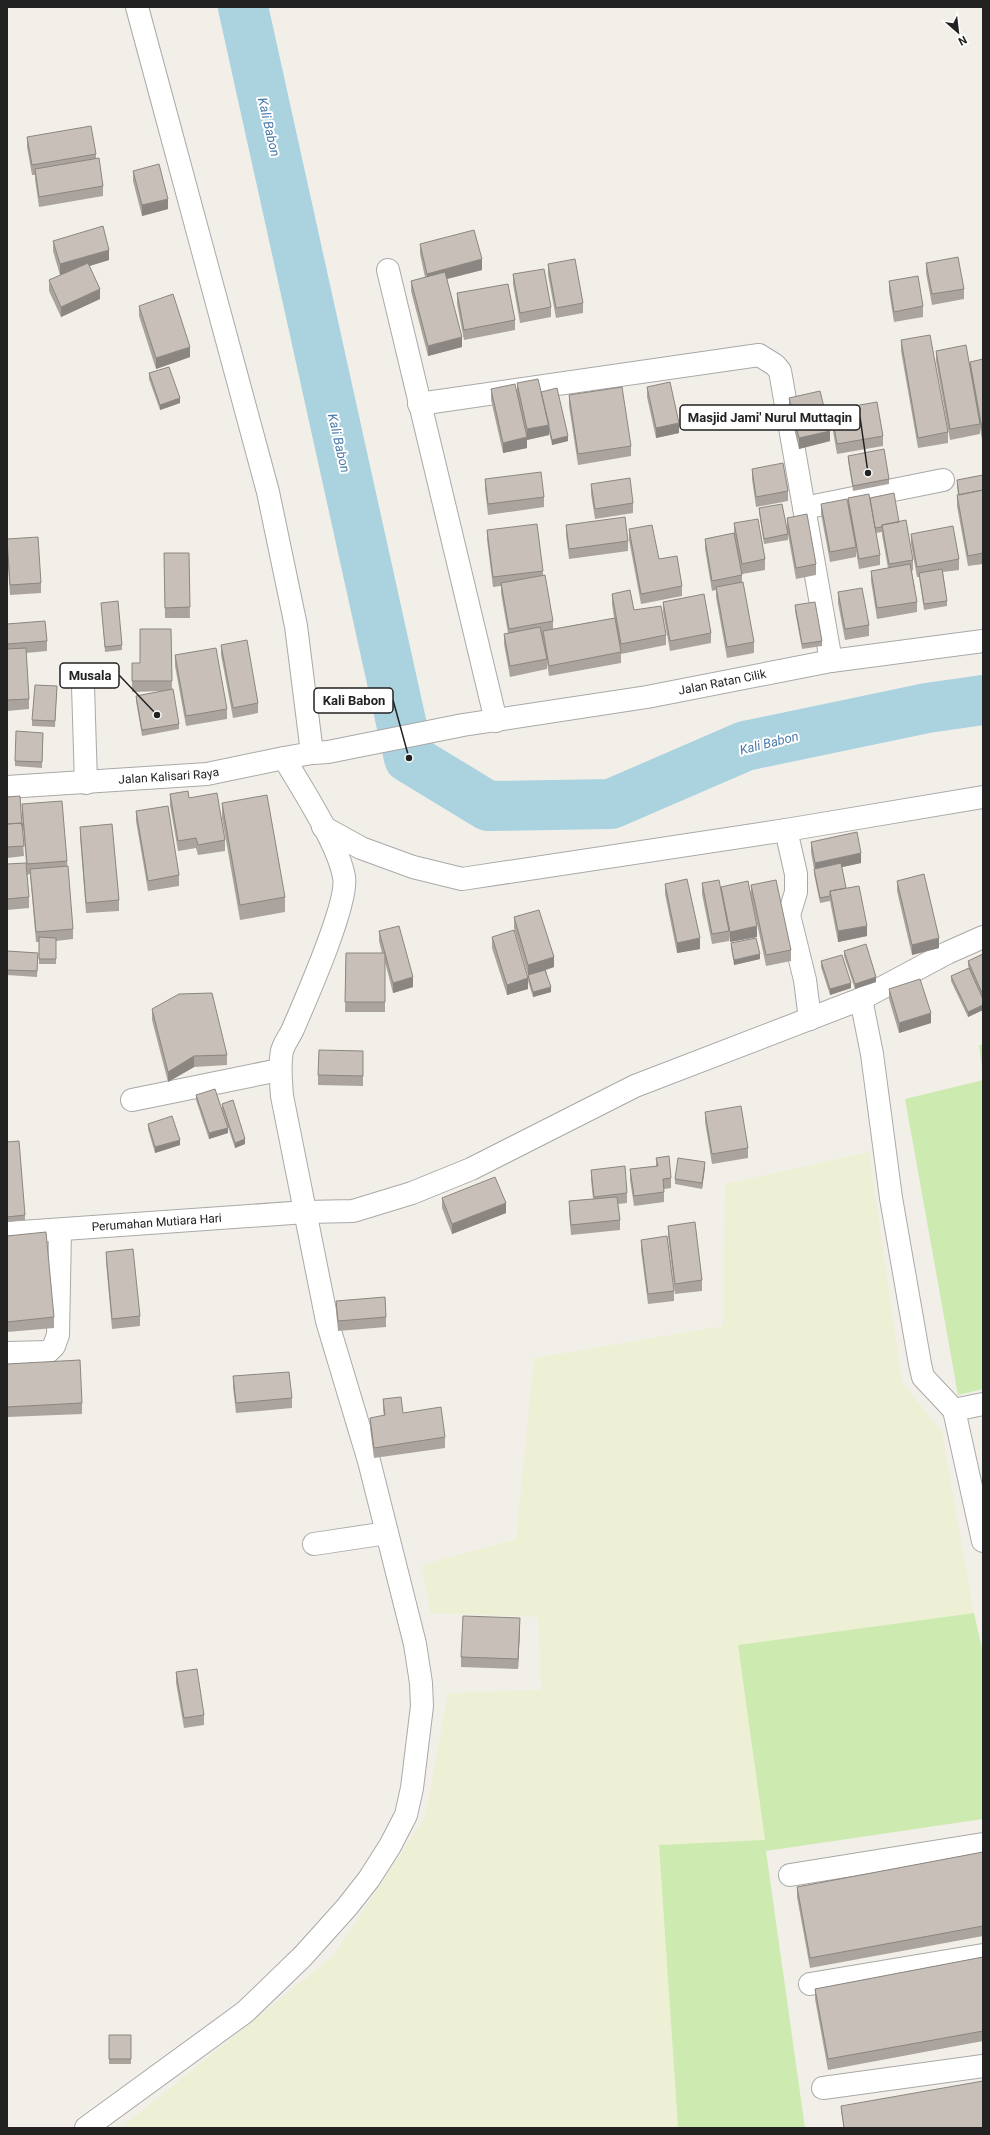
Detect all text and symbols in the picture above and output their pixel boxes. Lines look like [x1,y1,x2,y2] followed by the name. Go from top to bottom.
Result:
[938,12,978,52] north arrow
[956,33,969,48] text: N
[255,96,283,158] water label: Kali Babon
[680,405,860,430] callout: Masjid Jami' Nurul Muttaqin
[688,410,852,425] text: Masjid Jami' Nurul Muttaqin
[325,412,353,474] water label: Kali Babon
[60,663,119,688] callout: Musala
[677,667,768,698] street label: Jalan Ratan Cilik
[69,668,111,683] text: Musala
[314,688,393,713] callout: Kali Babon
[323,693,385,708] text: Kali Babon
[738,728,800,758] water label: Kali Babon
[118,765,220,787] street label: Jalan Kalisari Raya
[91,1211,222,1234] street label: Perumahan Mutiara Hari

